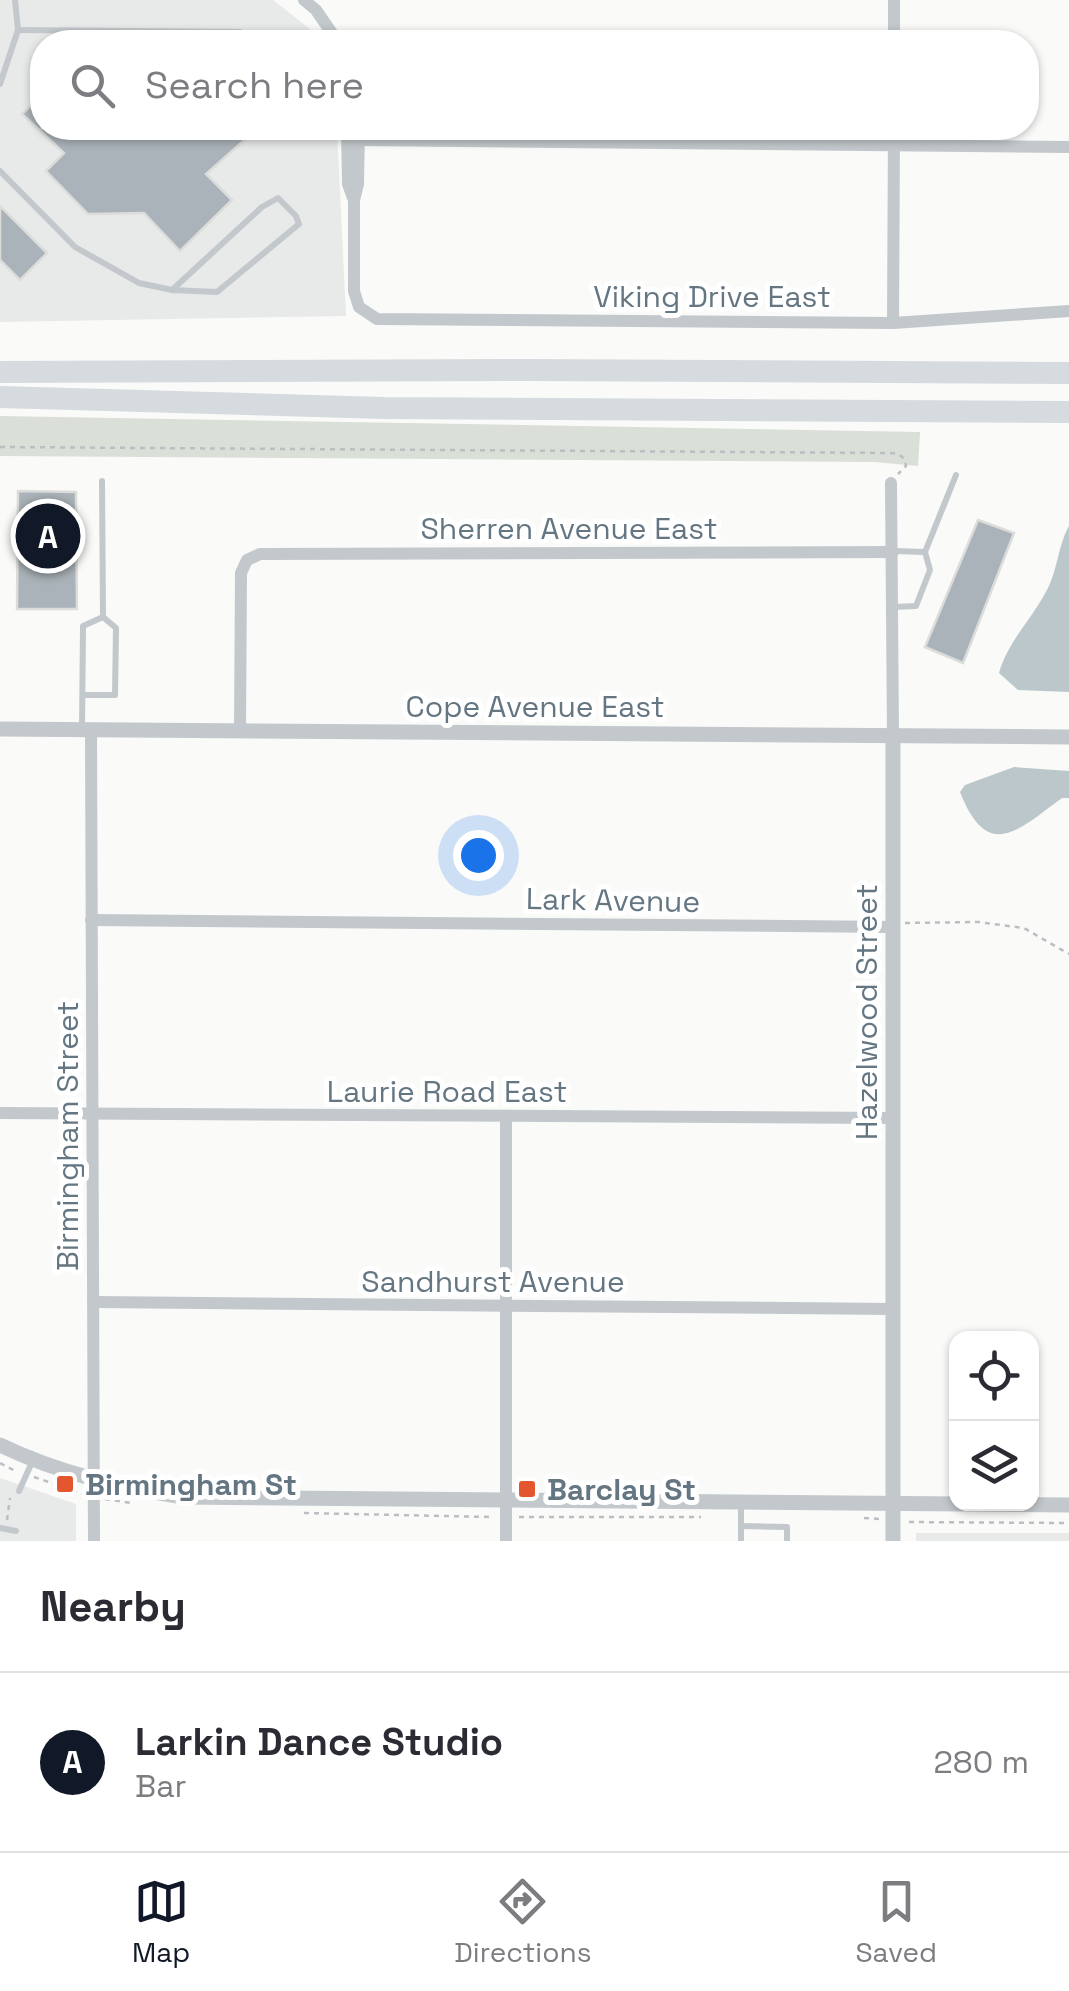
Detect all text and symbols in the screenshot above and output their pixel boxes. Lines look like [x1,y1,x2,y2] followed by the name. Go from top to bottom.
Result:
[30,30,1039,140] search box
[65,58,120,113] icon: search
[145,61,364,109] text: Search here
[593,277,831,316] street label: Viking Drive East
[15,498,80,574] pin: A
[420,509,718,548] street label: Sherren Avenue East
[405,687,665,726] street label: Cope Avenue East
[453,830,504,881] your location
[526,879,700,921] street label: Lark Avenue
[847,884,886,1140] street label: Hazelwood Street
[48,1001,87,1271] street label: Birmingham Street
[327,1072,567,1111] street label: Laurie Road East
[361,1262,625,1301] street label: Sandhurst Avenue
[949,1331,1039,1511] map controls
[949,1331,1039,1421] button: locate
[949,1421,1039,1511] button: layers
[85,1465,297,1504] place label: Birmingham St
[547,1470,696,1509] place label: Barclay St
[54,1473,76,1495] marker: Birmingham St
[516,1478,538,1500] marker: Barclay St
[40,1580,186,1633] text: Nearby
[135,1718,503,1766] text: Larkin Dance Studio
[62,1742,83,1782] text: A
[934,1742,1029,1782] text: 280 m
[135,1766,187,1806] text: Bar
[132,1874,190,1970] tab: Map
[454,1874,591,1970] tab: Directions
[855,1874,937,1970] tab: Saved

